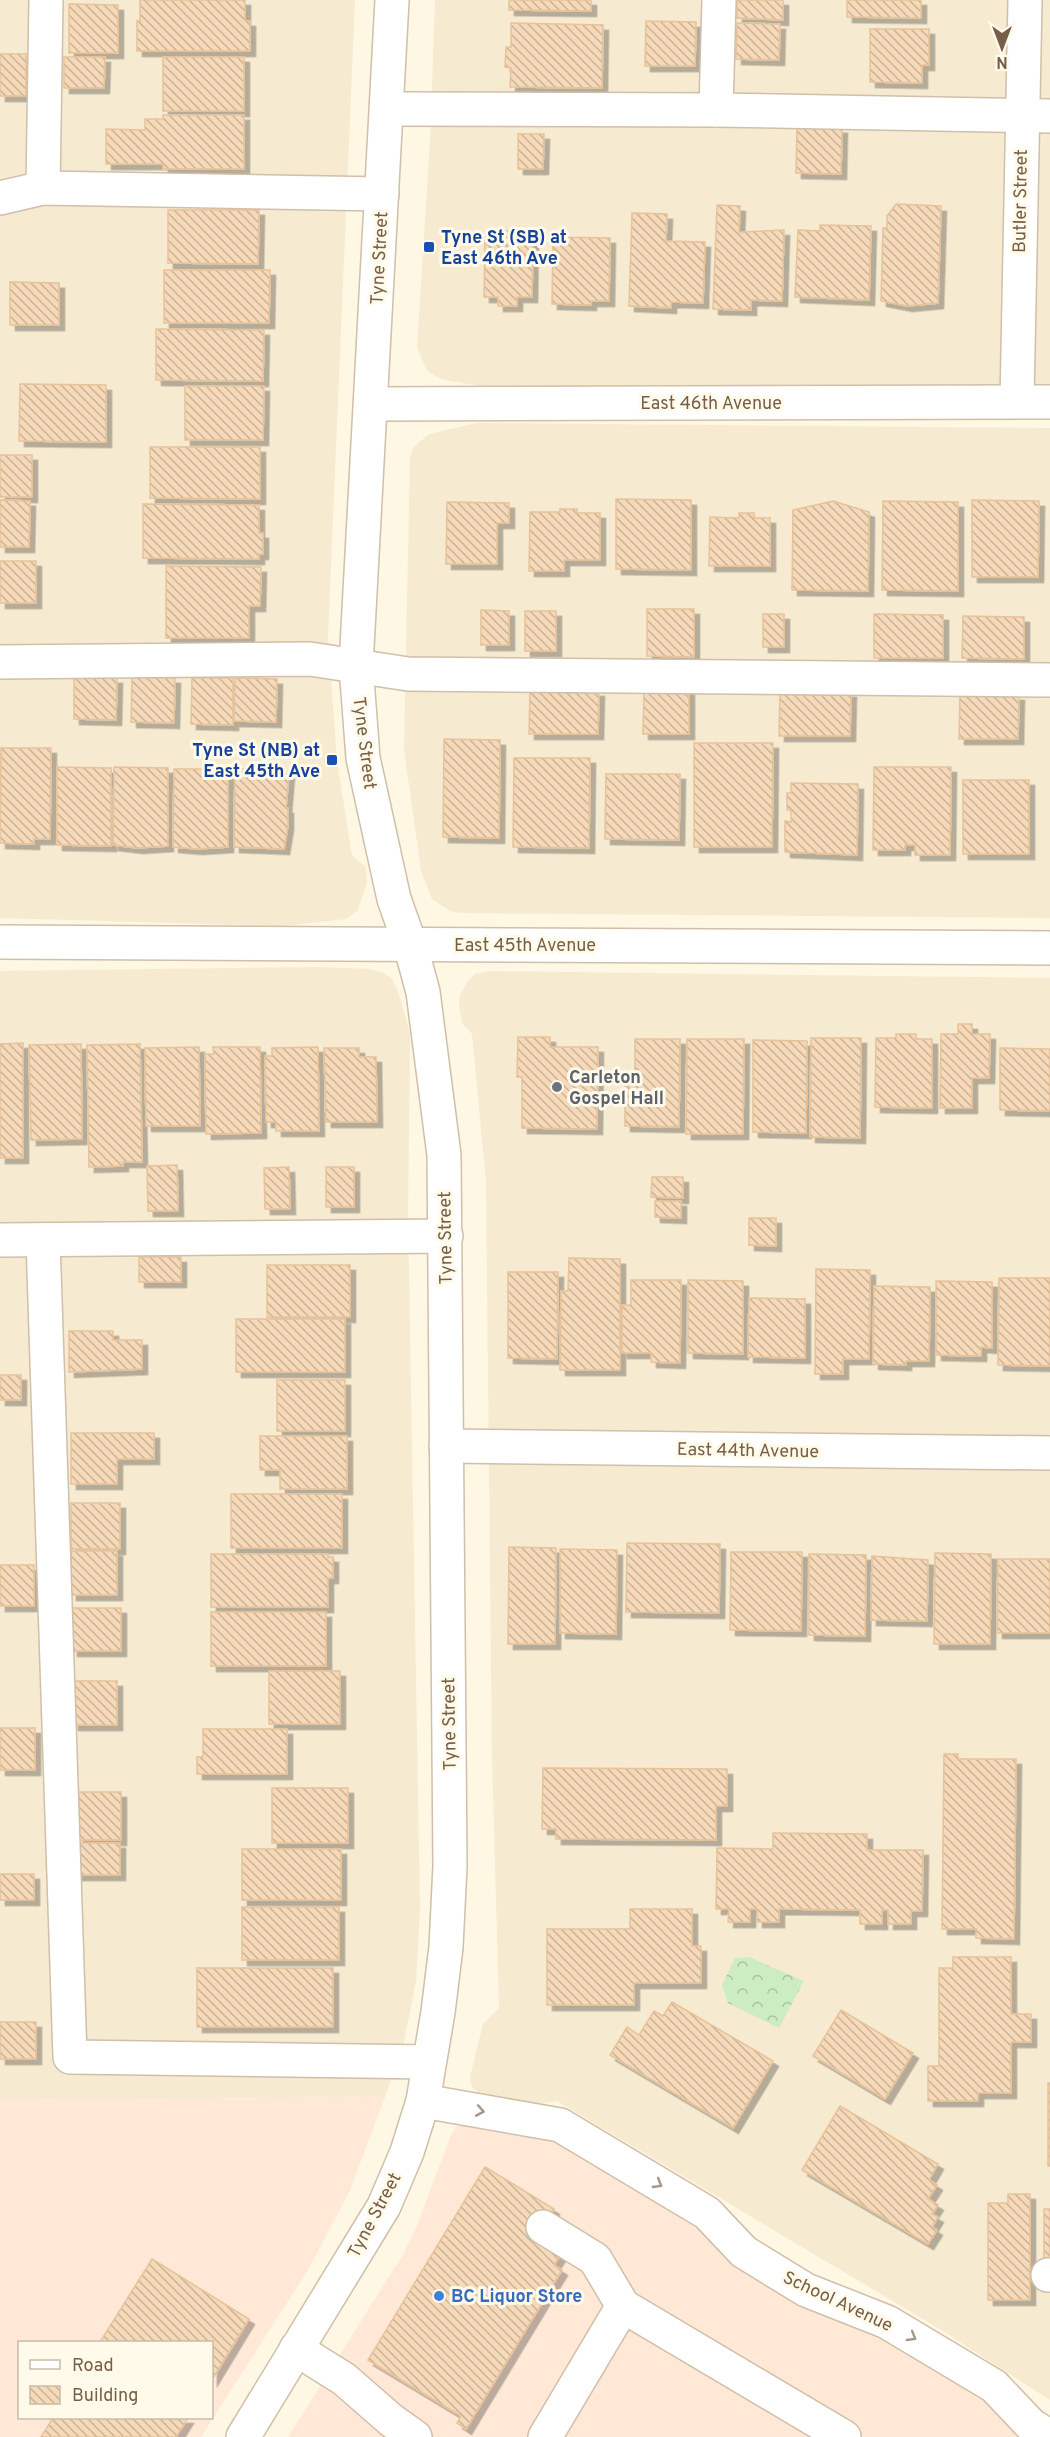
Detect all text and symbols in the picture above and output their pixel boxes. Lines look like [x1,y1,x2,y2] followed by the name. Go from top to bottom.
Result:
[972,18,1032,78] north arrow
[996,51,1008,71] text: N
[1009,149,1034,253] street label: Butler Street
[367,211,394,305] street label: Tyne Street
[441,227,567,271] place label: Tyne St (SB) at East 46th Ave
[422,240,436,254] marker: Tyne St (SB) at East 46th Ave
[640,393,782,416] street label: East 46th Avenue
[346,695,381,791] street label: Tyne Street
[192,740,320,784] place label: Tyne St (NB) at East 45th Ave
[325,753,339,767] marker: Tyne St (NB) at East 45th Ave
[454,935,596,958] street label: East 45th Avenue
[569,1067,664,1111] place label: Carleton Gospel Hall
[550,1080,564,1094] marker: Carleton Gospel Hall
[434,1191,459,1285] street label: Tyne Street
[677,1439,819,1464] street label: East 44th Avenue
[438,1677,463,1771] street label: Tyne Street
[475,2104,485,2117] one-way arrow
[343,2169,407,2262] street label: Tyne Street
[652,2177,662,2188] one-way arrow
[779,2267,896,2338] street label: School Avenue
[451,2286,582,2309] place label: BC Liquor Store
[432,2289,446,2303] marker: BC Liquor Store
[906,2330,916,2342] one-way arrow
[18,2341,213,2419] legend
[72,2355,114,2378] text: Road
[72,2385,138,2408] text: Building

